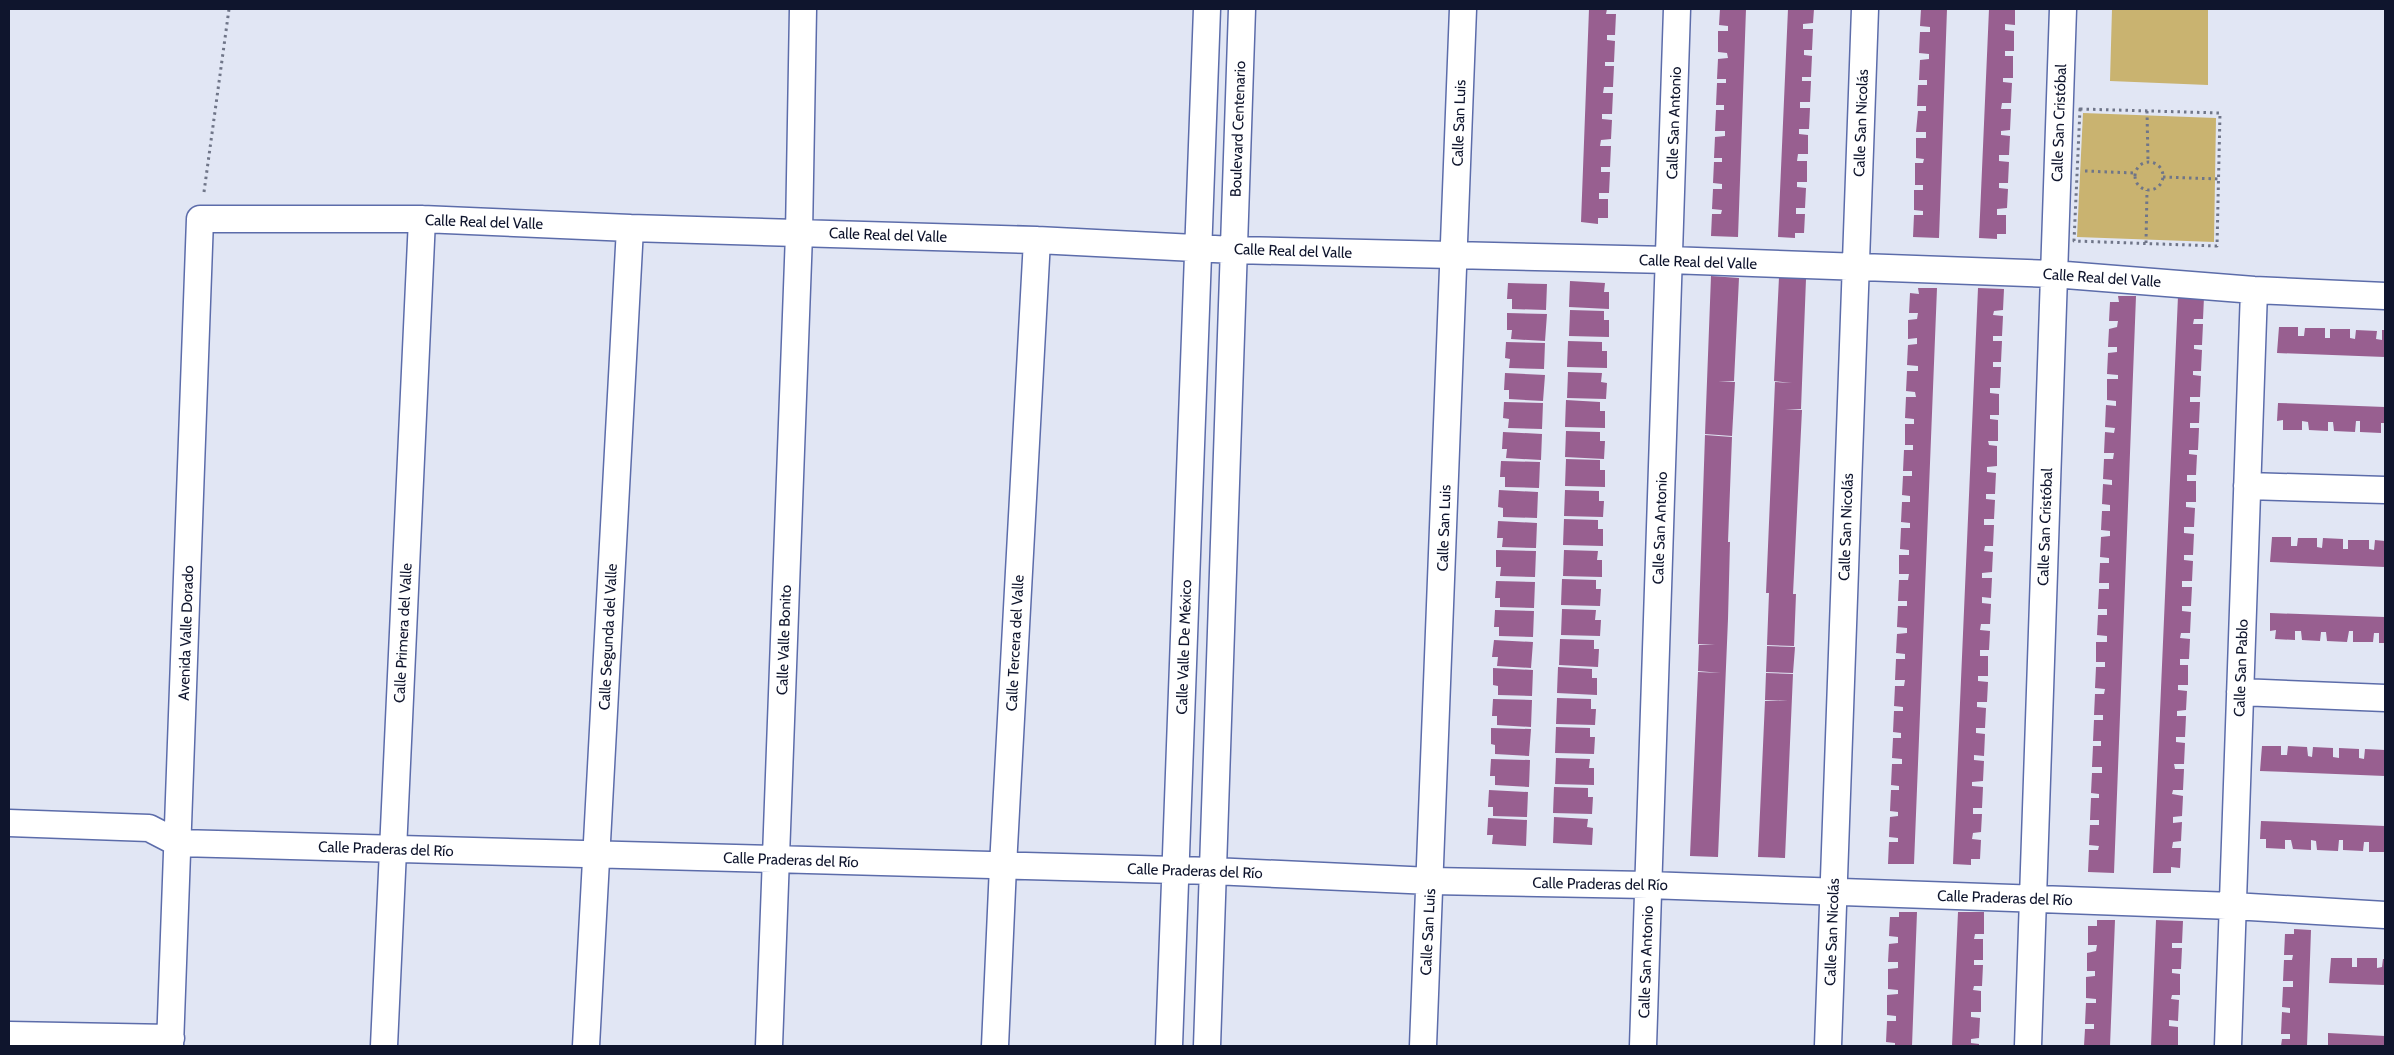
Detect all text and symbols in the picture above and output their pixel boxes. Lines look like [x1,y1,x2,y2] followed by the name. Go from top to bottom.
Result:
[1227,61,1249,197] street label: Boulevard Centenario
[2048,63,2070,182] street label: Calle San Cristóbal
[1663,66,1685,180] street label: Calle San Antonio
[1850,69,1872,177] street label: Calle San Nicolás
[1448,79,1470,167] street label: Calle San Luis
[425,211,544,233] street label: Calle Real del Valle
[829,224,948,246] street label: Calle Real del Valle
[1234,240,1353,262] street label: Calle Real del Valle
[1639,251,1758,273] street label: Calle Real del Valle
[2042,265,2162,291] street label: Calle Real del Valle
[2034,467,2056,586] street label: Calle San Cristóbal
[1649,471,1671,585] street label: Calle San Antonio
[1835,473,1857,581] street label: Calle San Nicolás
[1433,484,1455,572] street label: Calle San Luis
[390,562,416,704] street label: Calle Primera del Valle
[595,563,621,711] street label: Calle Segunda del Valle
[175,565,197,701] street label: Avenida Valle Dorado
[1002,574,1028,712] street label: Calle Tercera del Valle
[1173,579,1195,715] street label: Calle Valle De México
[773,585,795,695] street label: Calle Valle Bonito
[2230,619,2252,717] street label: Calle San Pablo
[318,838,454,860] street label: Calle Praderas del Río
[723,849,859,871] street label: Calle Praderas del Río
[1127,860,1263,882] street label: Calle Praderas del Río
[1532,874,1668,894] street label: Calle Praderas del Río
[1821,878,1843,986] street label: Calle San Nicolás
[1937,887,2073,909] street label: Calle Praderas del Río
[1417,888,1439,976] street label: Calle San Luis
[1635,905,1657,1019] street label: Calle San Antonio

